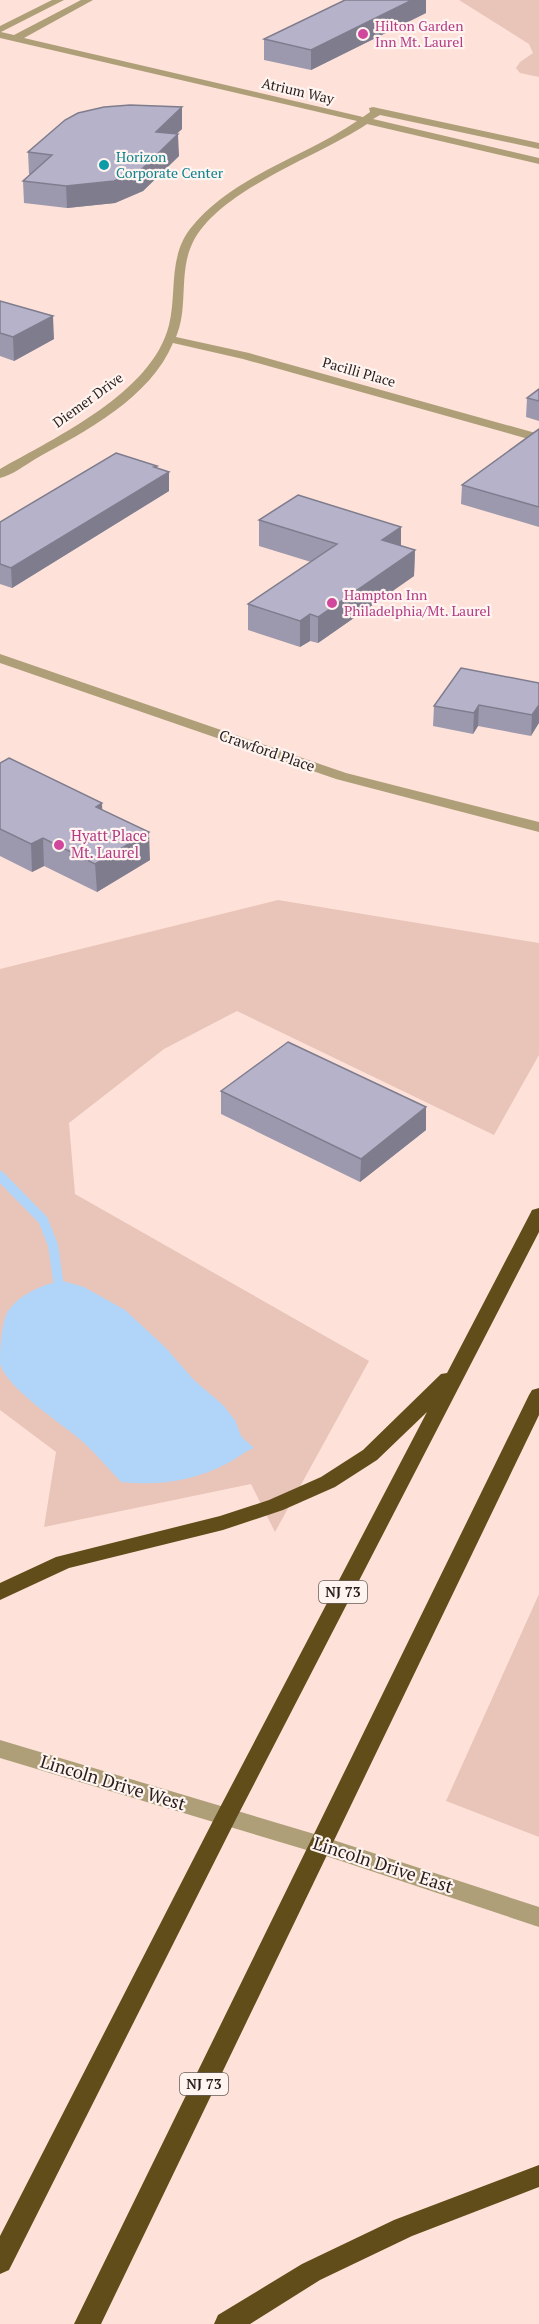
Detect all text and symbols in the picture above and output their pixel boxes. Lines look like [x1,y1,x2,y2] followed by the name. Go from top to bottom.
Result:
[375,16,464,51] place label: Hilton Garden Inn Mt. Laurel
[356,27,370,41] marker: Hilton Garden Inn Mt. Laurel
[260,73,337,108] street label: Atrium Way
[116,147,224,182] place label: Horizon Corporate Center
[97,158,111,172] marker: Horizon Corporate Center
[320,352,398,391] street label: Pacilli Place
[49,368,127,432] street label: Diemer Drive
[344,585,491,620] place label: Hampton Inn Philadelphia/Mt. Laurel
[325,596,339,610] marker: Hampton Inn Philadelphia/Mt. Laurel
[217,724,318,776] street label: Crawford Place
[71,825,147,862] place label: Hyatt Place Mt. Laurel
[52,838,66,852] marker: Hyatt Place Mt. Laurel
[319,1581,367,1603] road number: NJ 73
[38,1748,189,1816] street label: Lincoln Drive West
[310,1830,457,1898] street label: Lincoln Drive East
[180,2073,228,2095] road number: NJ 73

